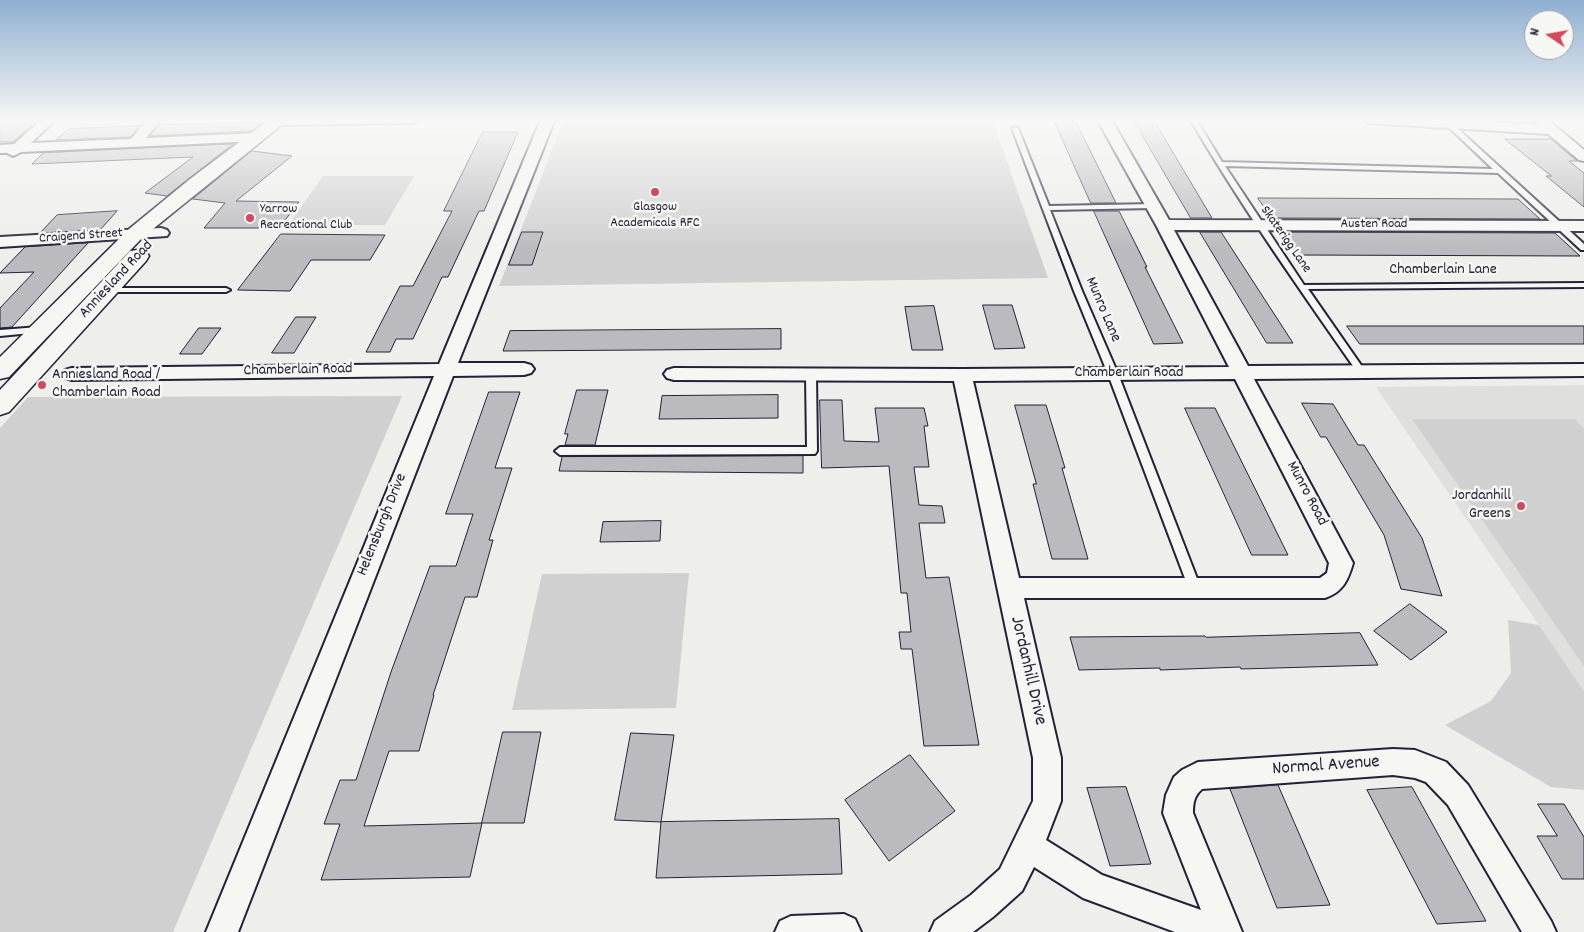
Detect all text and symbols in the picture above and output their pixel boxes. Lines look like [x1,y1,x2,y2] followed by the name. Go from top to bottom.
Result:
[1524,10,1574,60] north arrow
[1525,27,1546,38] text: N
[649,186,661,198] marker: Glasgow Academicals RFC
[610,200,700,232] place label: Glasgow Academicals RFC
[260,202,352,234] place label: Yarrow Recreational Club
[1256,203,1314,277] street label: Skaterigg Lane
[244,212,256,224] marker: Yarrow Recreational Club
[1341,217,1407,233] street label: Austen Road
[39,226,123,248] street label: Craigend Street
[76,237,158,323] street label: Anniesland Road
[1389,261,1497,281] street label: Chamberlain Lane
[1080,275,1124,345] street label: Munro Lane
[243,360,353,382] street label: Chamberlain Road
[1075,364,1183,384] street label: Chamberlain Road
[52,366,161,404] place label: Anniesland Road / Chamberlain Road
[36,379,48,391] marker: Anniesland Road / Chamberlain Road
[1281,458,1331,530] street label: Munro Road
[354,471,412,579] street label: Helensburgh Drive
[1452,487,1511,525] place label: Jordanhill Greens
[1515,500,1527,512] marker: Jordanhill Greens
[1003,614,1051,728] street label: Jordanhill Drive
[1271,752,1381,782] street label: Normal Avenue

